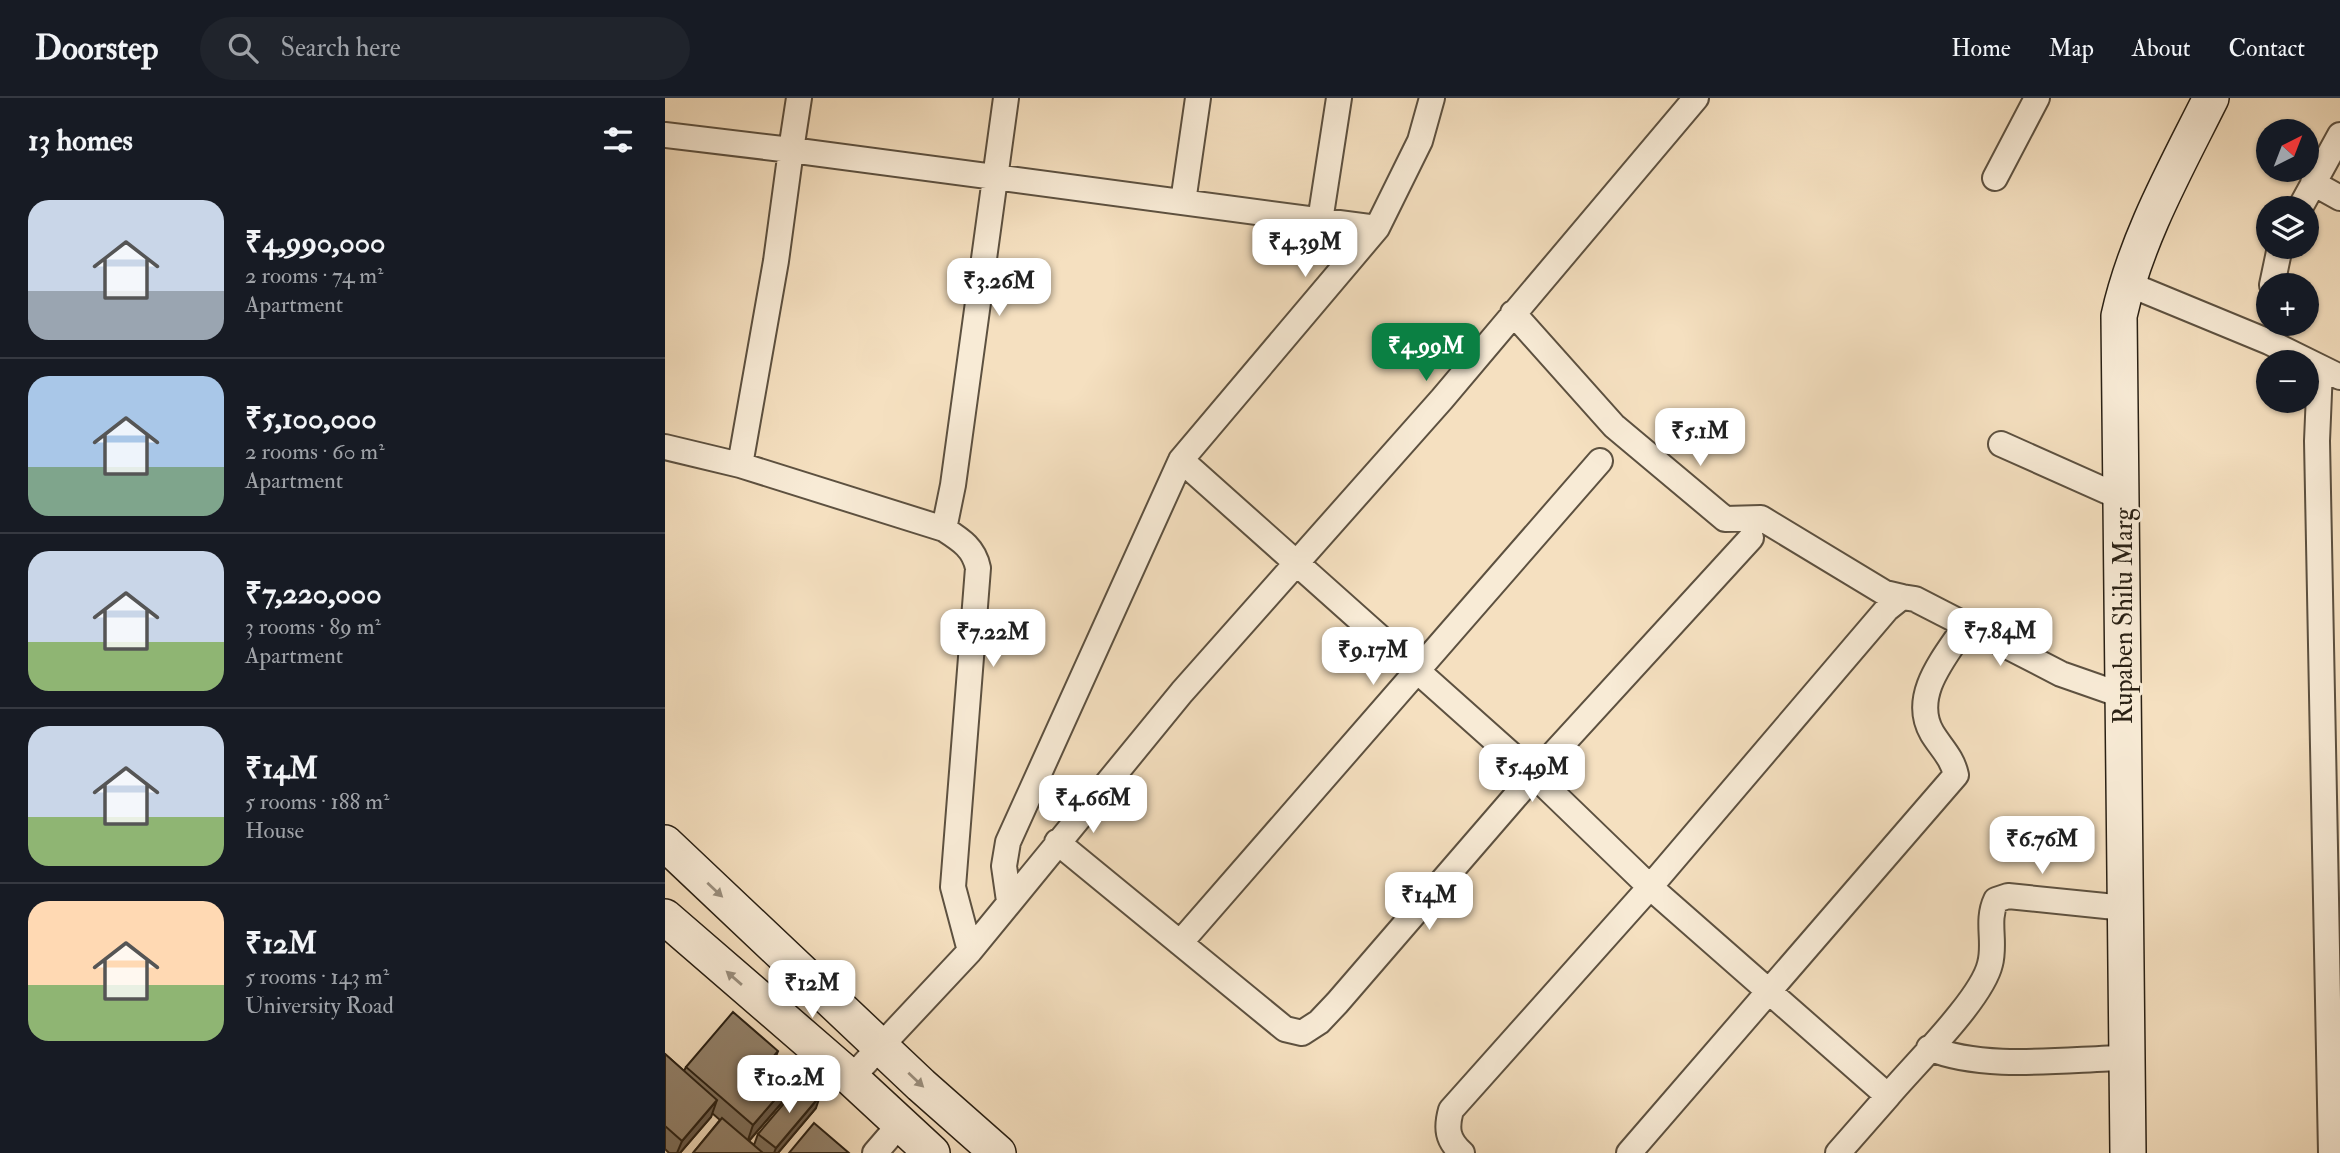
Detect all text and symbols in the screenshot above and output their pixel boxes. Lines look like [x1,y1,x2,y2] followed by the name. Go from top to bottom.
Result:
[200,17,690,80] search box
[35,28,158,69] text: Doorstep
[224,29,262,67] icon: search
[280,32,401,64] text: Search here
[1951,33,2011,64] text: Home
[2049,33,2094,64] text: Map
[2132,33,2191,64] text: About
[2229,33,2305,64] text: Contact
[2256,119,2319,182] north arrow
[2256,119,2319,413] map controls
[599,121,637,159] icon: filters
[28,122,133,159] text: 13 homes
[2256,196,2319,259] button: layers
[1248,220,1362,279] pin: ₹4.39M
[245,224,385,261] text: ₹4,990,000
[1268,227,1342,256] text: ₹4.39M
[84,228,168,312] icon: home
[942,258,1056,318] pin: ₹3.26M
[245,261,384,290] text: 2 rooms · 74 m²
[963,266,1035,295] text: ₹3.26M
[2256,273,2319,336] button: +
[245,290,343,319] text: Apartment
[1369,324,1483,383] pin: ₹4.99M
[1388,331,1464,360] text: ₹4.99M
[2256,350,2319,413] button: −
[245,400,377,437] text: ₹5,100,000
[84,404,168,488] icon: home
[1651,408,1749,468] pin: ₹5.1M
[1671,416,1729,445] text: ₹5.1M
[245,437,385,466] text: 2 rooms · 60 m²
[245,466,343,495] text: Apartment
[2108,506,2141,724] street label: Rupaben Shilu Marg
[245,575,382,612] text: ₹7,220,000
[84,579,168,663] icon: home
[1943,608,2057,668] pin: ₹7.84M
[936,610,1050,669] pin: ₹7.22M
[245,612,381,641] text: 3 rooms · 89 m²
[1963,616,2037,645] text: ₹7.84M
[956,617,1030,646] text: ₹7.22M
[1316,628,1430,687] pin: ₹9.17M
[1338,635,1408,664] text: ₹9.17M
[245,641,343,670] text: Apartment
[1475,744,1589,804] pin: ₹5.49M
[245,750,318,787] text: ₹14M
[1495,752,1569,781] text: ₹5.49M
[84,754,168,838] icon: home
[1036,776,1150,835] pin: ₹4.66M
[1055,783,1131,812] text: ₹4.66M
[245,787,389,816] text: 5 rooms · 188 m²
[245,816,304,845] text: House
[1985,816,2099,876] pin: ₹6.76M
[2006,824,2078,853] text: ₹6.76M
[1388,872,1470,932] pin: ₹14M
[1401,880,1457,909] text: ₹14M
[706,882,723,898] one-way arrow
[245,925,317,962] text: ₹12M
[84,929,168,1013] icon: home
[771,960,853,1020] pin: ₹12M
[245,962,389,991] text: 5 rooms · 143 m²
[784,968,840,997] text: ₹12M
[726,971,743,986] one-way arrow
[245,991,394,1020] text: University Road
[732,1056,846,1115] pin: ₹10.2M
[753,1063,825,1092] text: ₹10.2M
[907,1072,925,1088] one-way arrow

